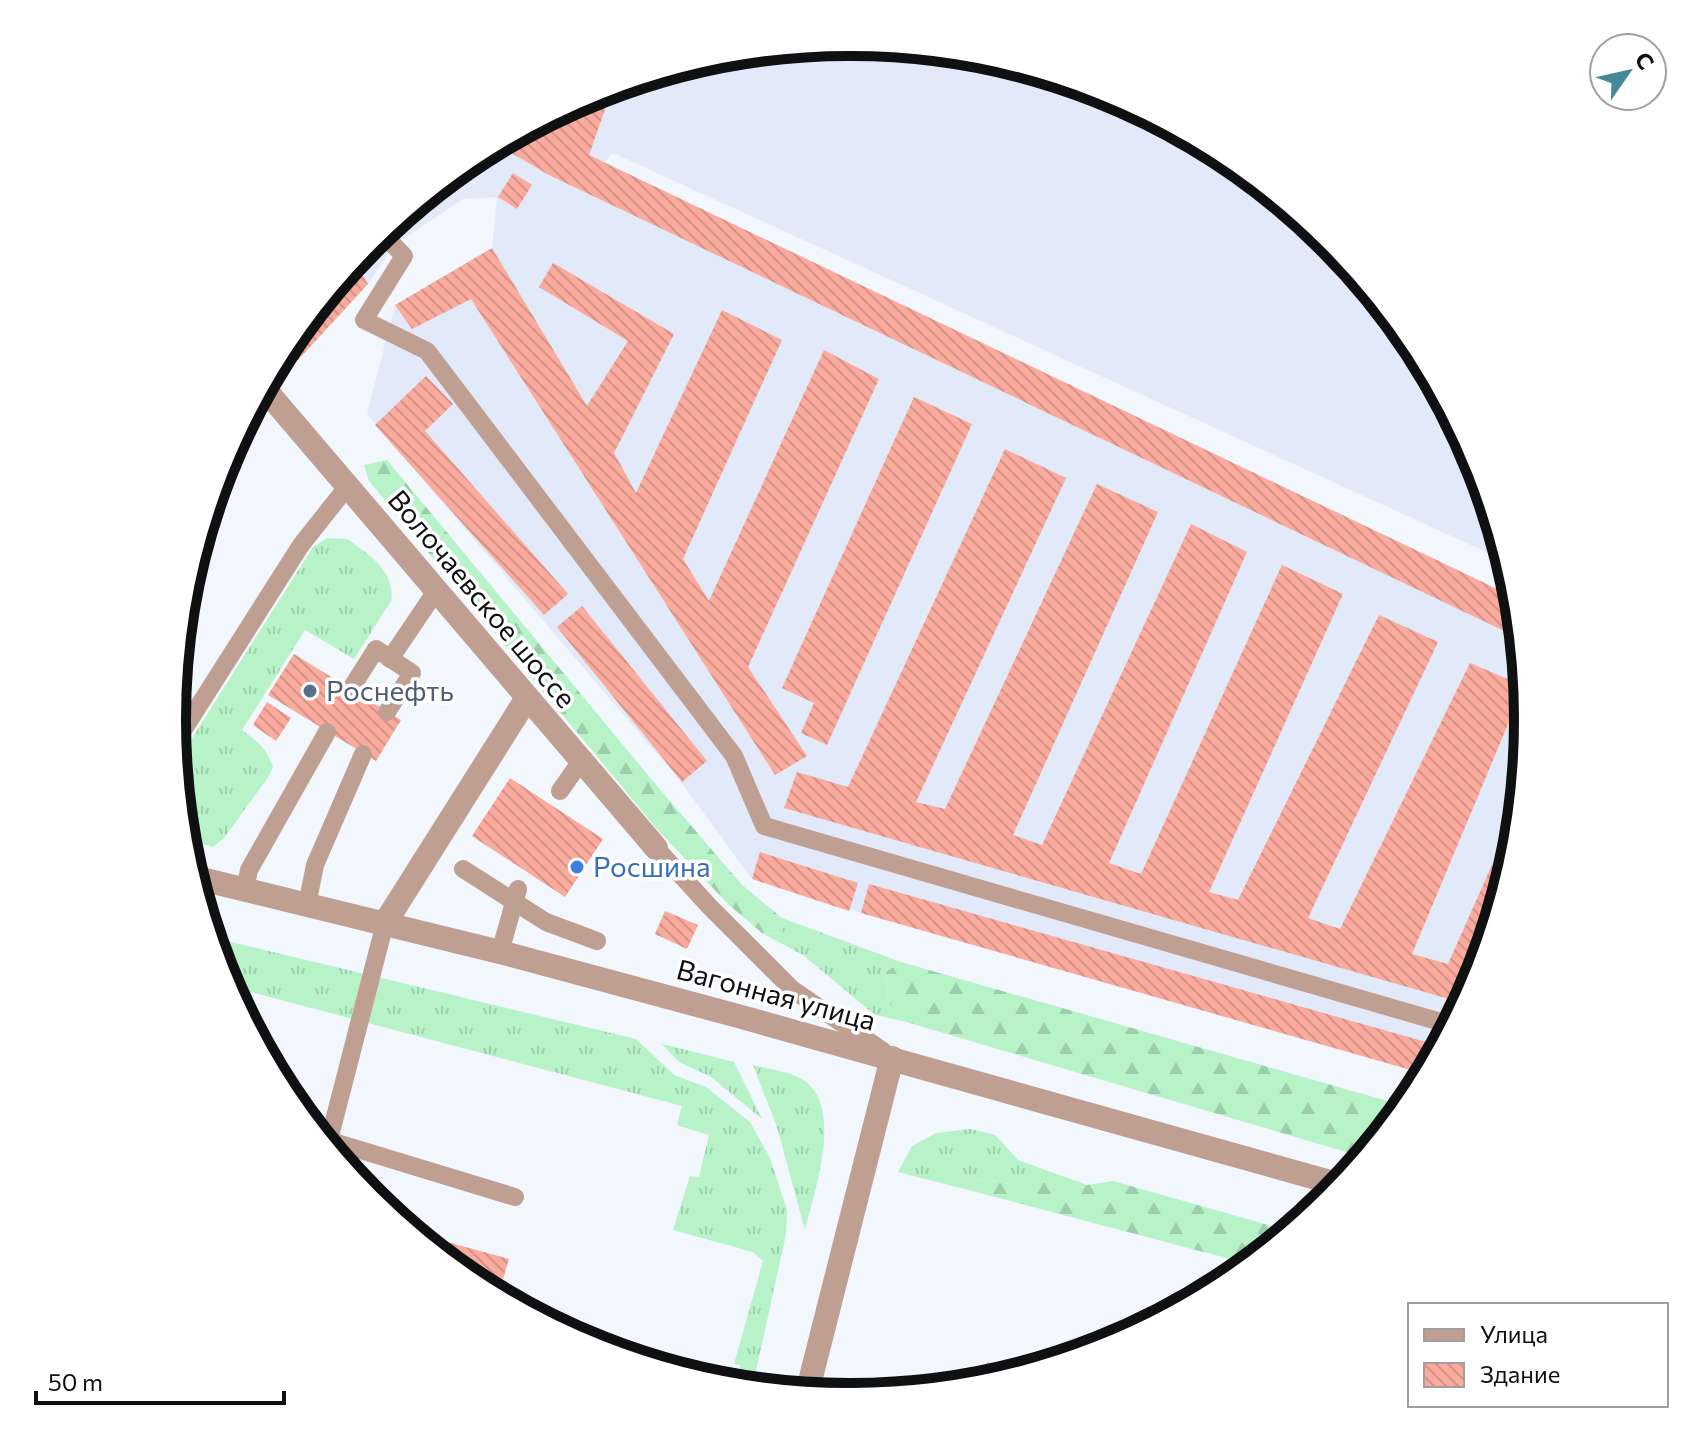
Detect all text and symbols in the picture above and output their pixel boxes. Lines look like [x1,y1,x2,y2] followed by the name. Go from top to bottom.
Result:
[1588,32,1668,112] north arrow
[1630,47,1660,74] text: С
[382,482,584,714] street label: Волочаевское шоссе
[326,673,454,707] place label: Роснефть
[301,682,319,700] marker: Роснефть
[593,849,710,883] place label: Росшина
[568,858,586,876] marker: Росшина
[673,951,879,1037] street label: Вагонная улица
[1408,1303,1668,1407] legend
[1480,1319,1548,1348] text: Улица
[36,1355,284,1405] scale bar
[1480,1359,1560,1388] text: Здание
[48,1367,103,1396] text: 50 m

